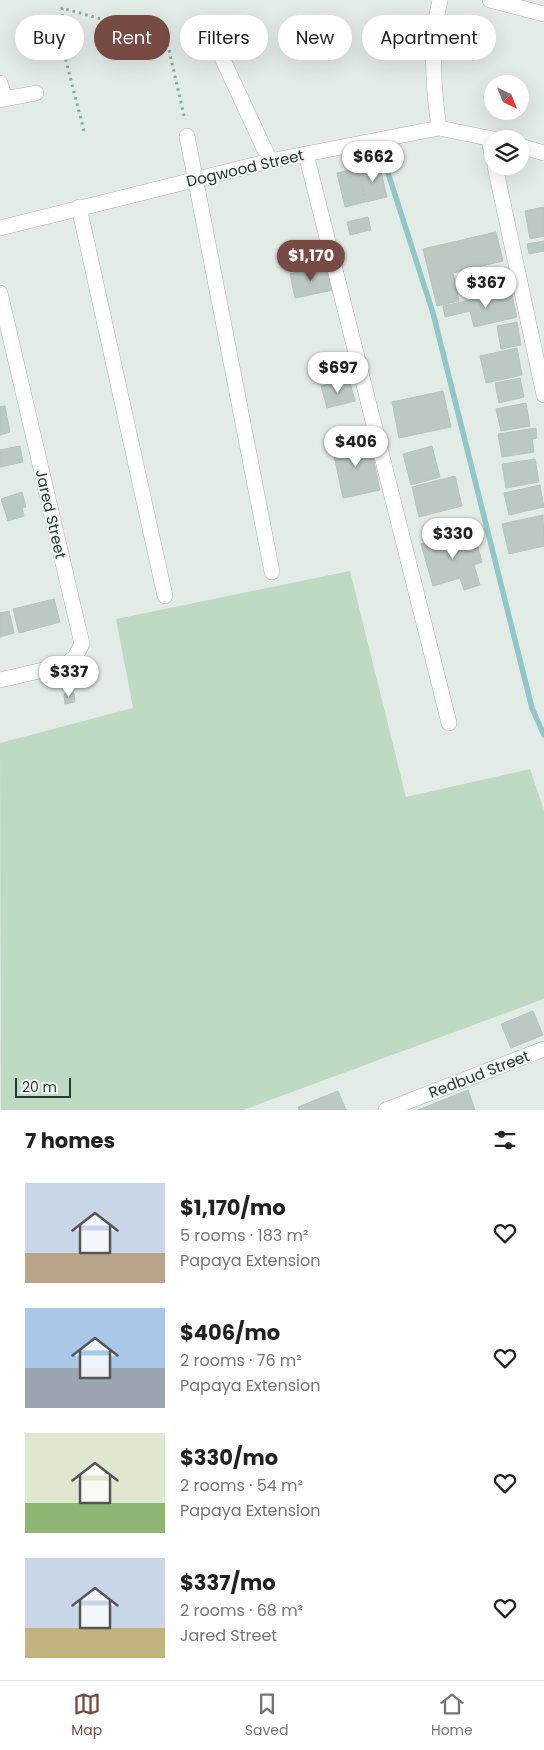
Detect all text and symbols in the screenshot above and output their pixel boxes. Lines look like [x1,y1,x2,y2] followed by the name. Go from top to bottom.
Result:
[15,15,84,60] chip: Buy
[94,15,170,60] chip: Rent
[180,15,268,60] chip: Filters
[278,15,352,60] chip: New
[362,15,496,60] chip: Apartment
[484,75,529,120] north arrow
[484,75,529,175] map controls
[484,130,529,175] button: layers
[343,140,403,183] pin: $662
[184,144,306,192] street label: Dogwood Street
[353,145,393,168] text: $662
[270,240,352,282] pin: $1,170
[288,244,334,267] text: $1,170
[456,266,516,309] pin: $367
[467,271,505,294] text: $367
[308,352,368,394] pin: $697
[318,356,358,379] text: $697
[326,426,386,468] pin: $406
[335,430,377,453] text: $406
[31,467,71,561] street label: Jared Street
[423,518,483,560] pin: $330
[433,522,473,545] text: $330
[39,656,99,698] pin: $337
[50,660,88,683] text: $337
[426,1045,532,1103] street label: Redbud Street
[15,1075,71,1098] scale bar
[22,1077,57,1097] text: 20 m
[25,1126,115,1155] text: 7 homes
[491,1126,519,1154] icon: filters
[180,1193,286,1222] text: $1,170/mo
[65,1203,125,1263] icon: home
[491,1219,519,1247] icon: heart
[180,1224,308,1247] text: 5 rooms · 183 m²
[180,1249,320,1272] text: Papaya Extension
[180,1318,280,1347] text: $406/mo
[65,1328,125,1388] icon: home
[491,1344,519,1372] icon: heart
[180,1349,302,1372] text: 2 rooms · 76 m²
[180,1374,320,1397] text: Papaya Extension
[180,1443,278,1472] text: $330/mo
[65,1453,125,1513] icon: home
[491,1469,519,1497] icon: heart
[180,1474,303,1497] text: 2 rooms · 54 m²
[180,1499,320,1522] text: Papaya Extension
[180,1568,276,1597] text: $337/mo
[65,1578,125,1638] icon: home
[491,1594,519,1622] icon: heart
[180,1599,303,1622] text: 2 rooms · 68 m²
[180,1624,277,1647] text: Jared Street
[71,1690,102,1741] tab: Map
[245,1690,288,1741] tab: Saved
[431,1690,473,1741] tab: Home

